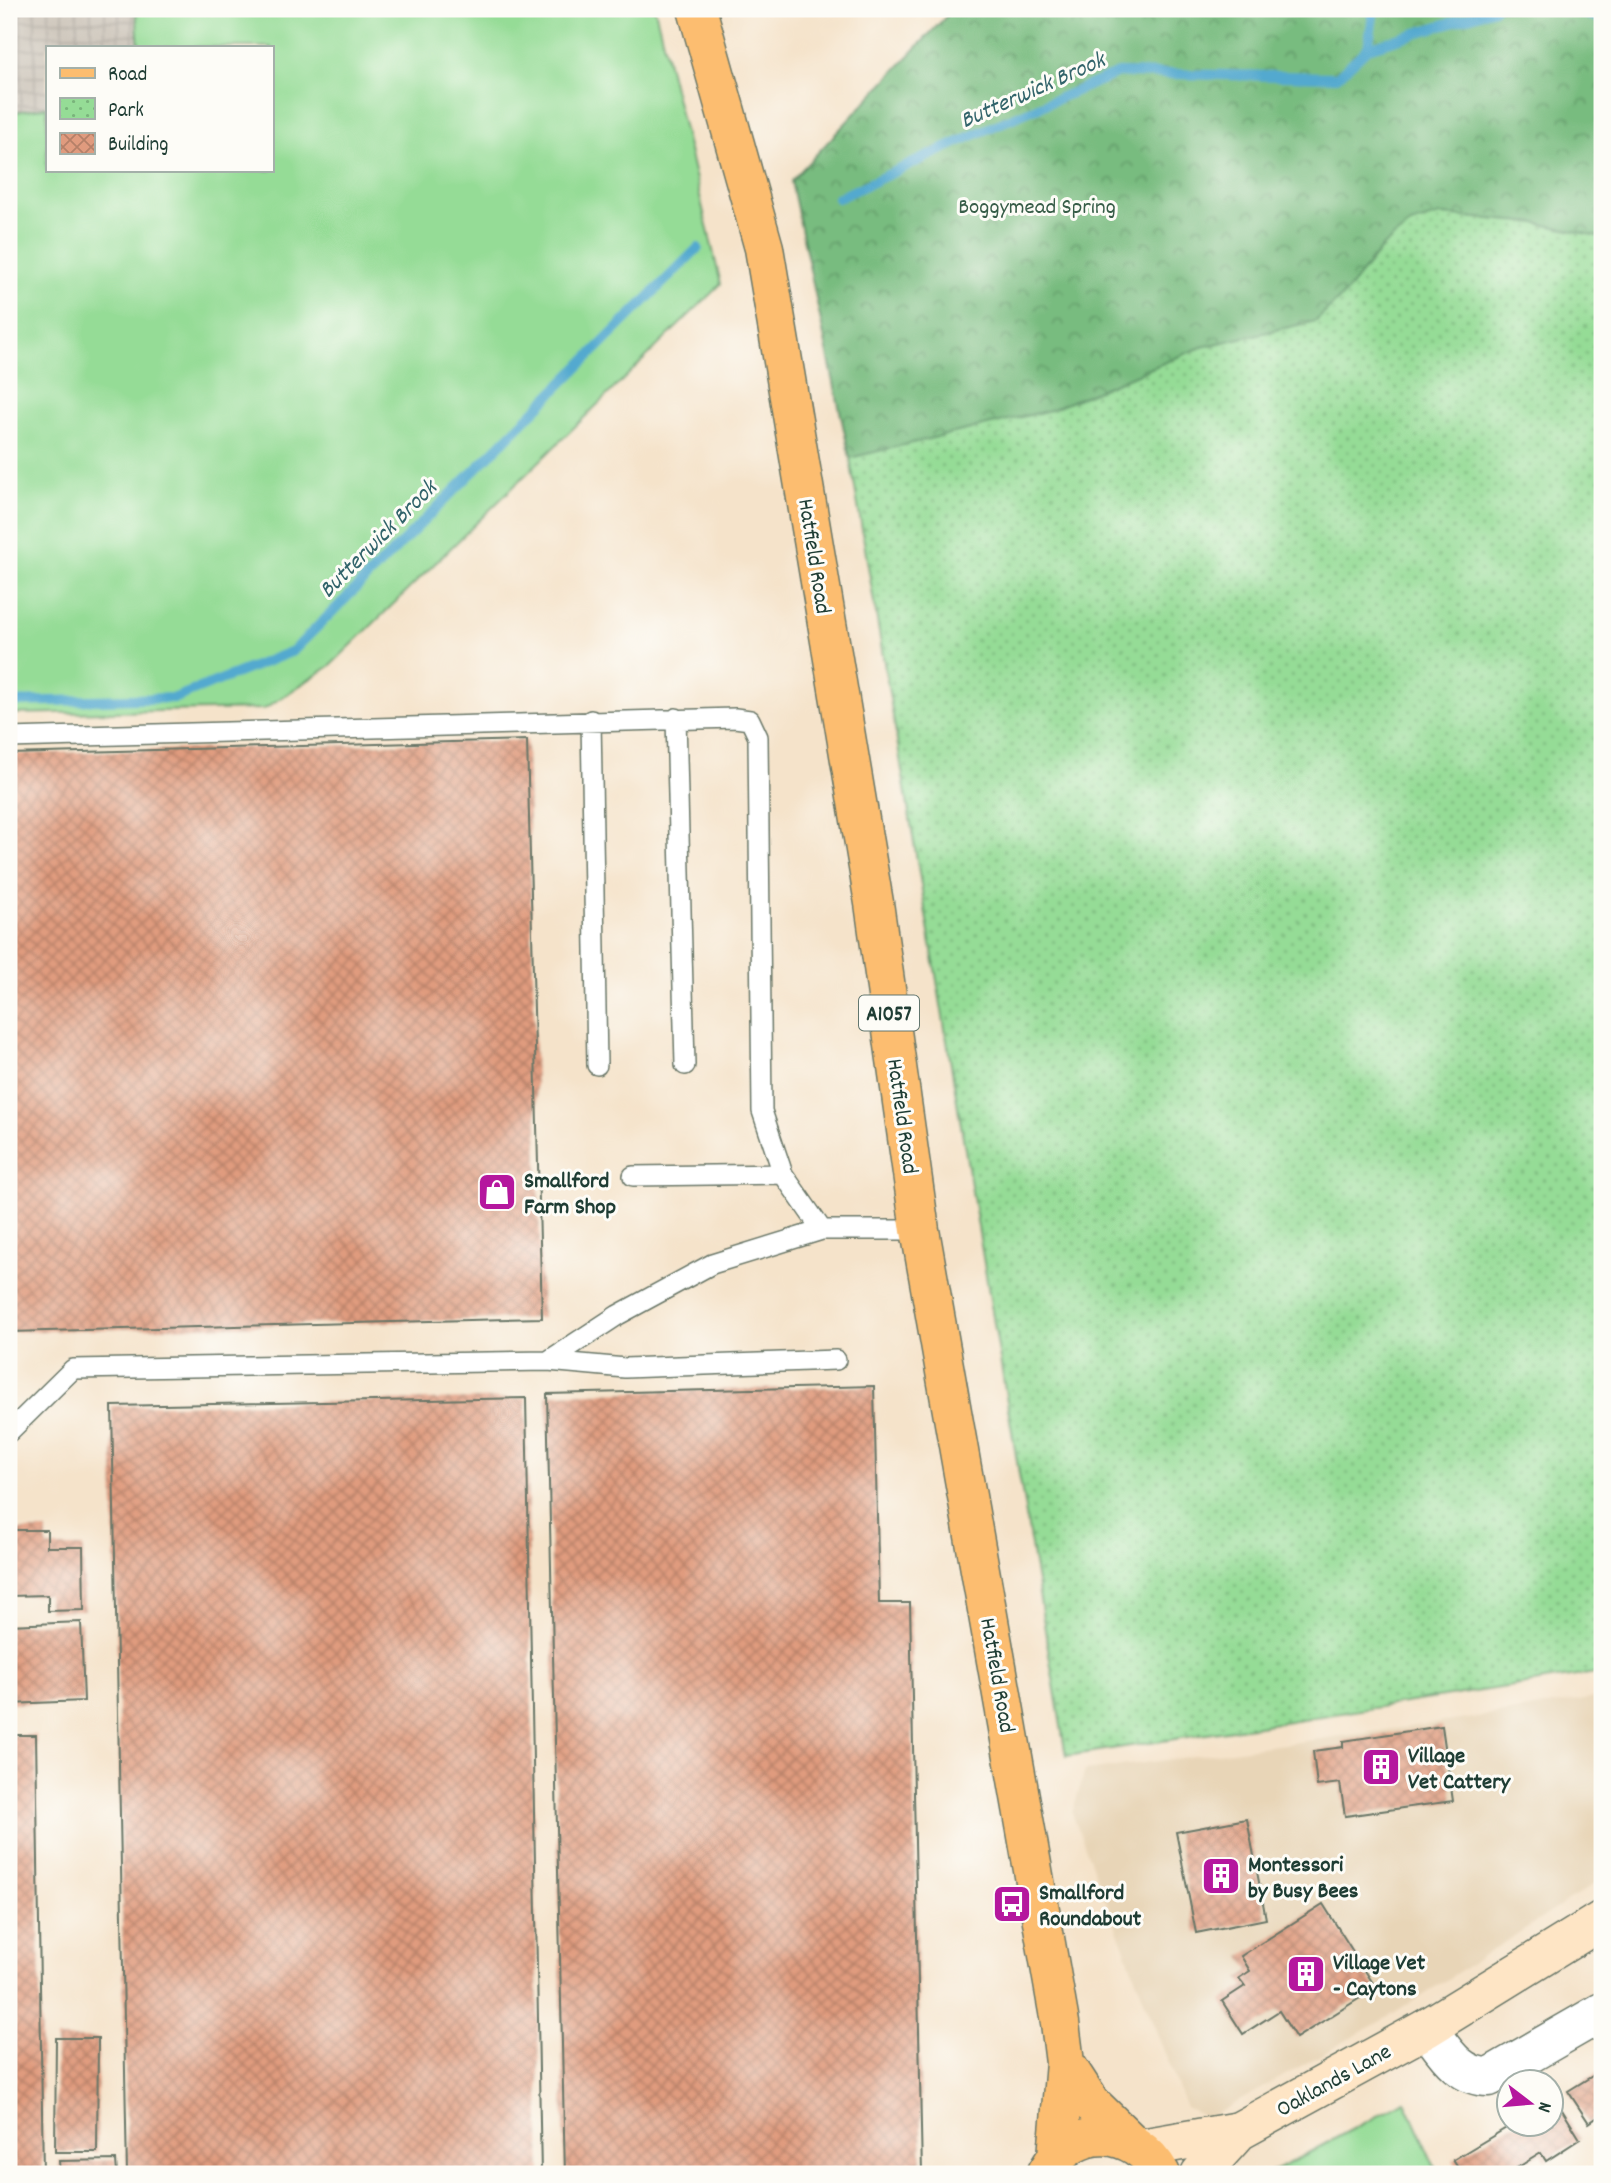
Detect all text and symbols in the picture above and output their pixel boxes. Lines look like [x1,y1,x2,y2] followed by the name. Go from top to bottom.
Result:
[955,44,1113,139] water label: Butterwick Brook
[46,46,273,172] legend
[108,61,147,91] text: Road
[108,97,144,127] text: Park
[108,131,168,161] text: Building
[958,192,1116,225] park label: Boggymead Spring
[312,472,448,607] water label: Butterwick Brook
[787,497,838,617] street label: Hatfield Road
[859,996,919,1030] road number: A1057
[876,1057,925,1176] street label: Hatfield Road
[524,1166,617,1225] place label: Smallford Farm Shop
[476,1171,518,1213] shop icon: Smallford Farm Shop
[969,1615,1022,1736] street label: Hatfield Road
[1408,1741,1512,1800] place label: Village Vet Cattery
[1360,1746,1402,1788] building icon: Village Vet Cattery
[1248,1850,1359,1909] place label: Montessori by Busy Bees
[1200,1855,1242,1897] building icon: Montessori by Busy Bees
[1039,1878,1142,1937] place label: Smallford Roundabout
[991,1883,1033,1925] bus stop icon: Smallford Roundabout
[1333,1948,1426,2007] place label: Village Vet - Caytons
[1285,1953,1327,1995] building icon: Village Vet - Caytons
[1271,2037,1398,2127] street label: Oaklands Lane
[1496,2068,1566,2138] north arrow
[1529,2098,1557,2115] text: N

